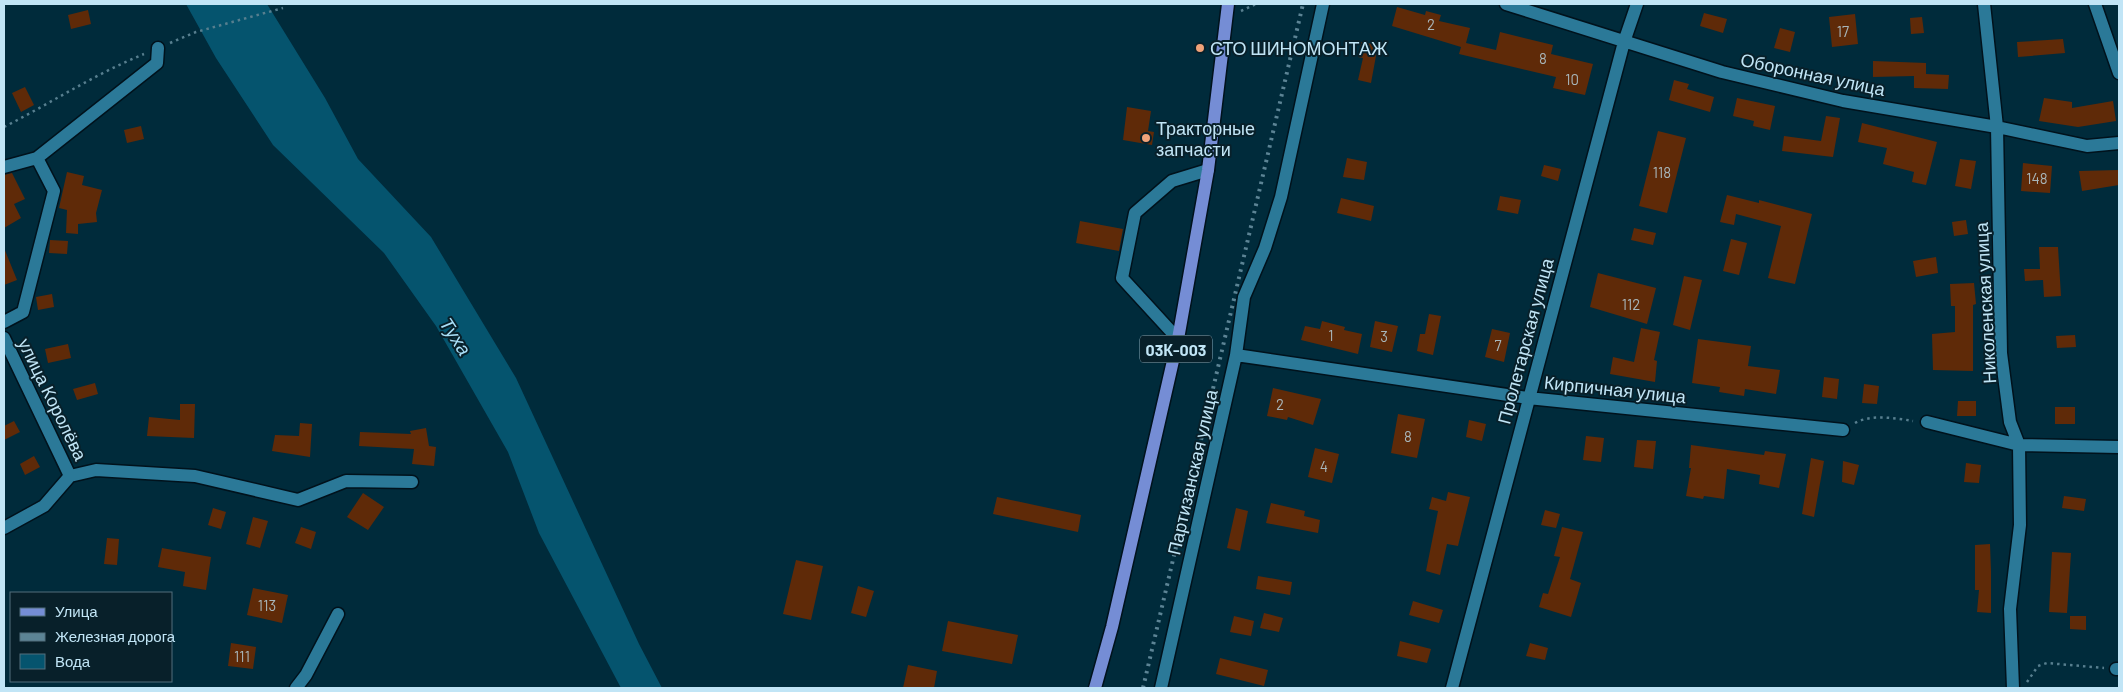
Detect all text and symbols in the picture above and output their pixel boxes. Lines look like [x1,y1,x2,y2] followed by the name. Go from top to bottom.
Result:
[1427,15,1435,33] house number: 2
[1837,22,1849,40] house number: 17
[1210,37,1388,59] place label: СТО ШИНОМОНТАЖ
[1194,42,1206,54] marker: СТО ШИНОМОНТАЖ
[1739,48,1888,100] street label: Оборонная улица
[1539,49,1547,67] house number: 8
[1565,70,1579,88] house number: 10
[1156,117,1255,160] place label: Тракторные запчасти
[1140,132,1152,144] marker: Тракторные запчасти
[1653,163,1671,181] house number: 118
[2026,169,2048,187] house number: 148
[1970,221,2000,384] street label: Николенская улица
[1492,255,1558,426] street label: Пролетарская улица
[1622,295,1640,313] house number: 112
[435,313,477,359] water label: Туха
[1328,326,1334,344] house number: 1
[1380,327,1388,345] house number: 3
[14,334,92,465] street label: улица Королёва
[1140,336,1212,362] road number: 03К-003
[1494,336,1502,354] house number: 7
[1543,371,1688,407] street label: Кирпичная улица
[1162,386,1222,557] street label: Партизанская улица
[1276,395,1284,413] house number: 2
[1404,427,1412,445] house number: 8
[1320,457,1328,475] house number: 4
[10,592,172,682] legend
[258,596,276,614] house number: 113
[55,602,98,620] text: Улица
[55,627,176,645] text: Железная дорога
[234,647,250,665] house number: 111
[55,652,91,670] text: Вода

